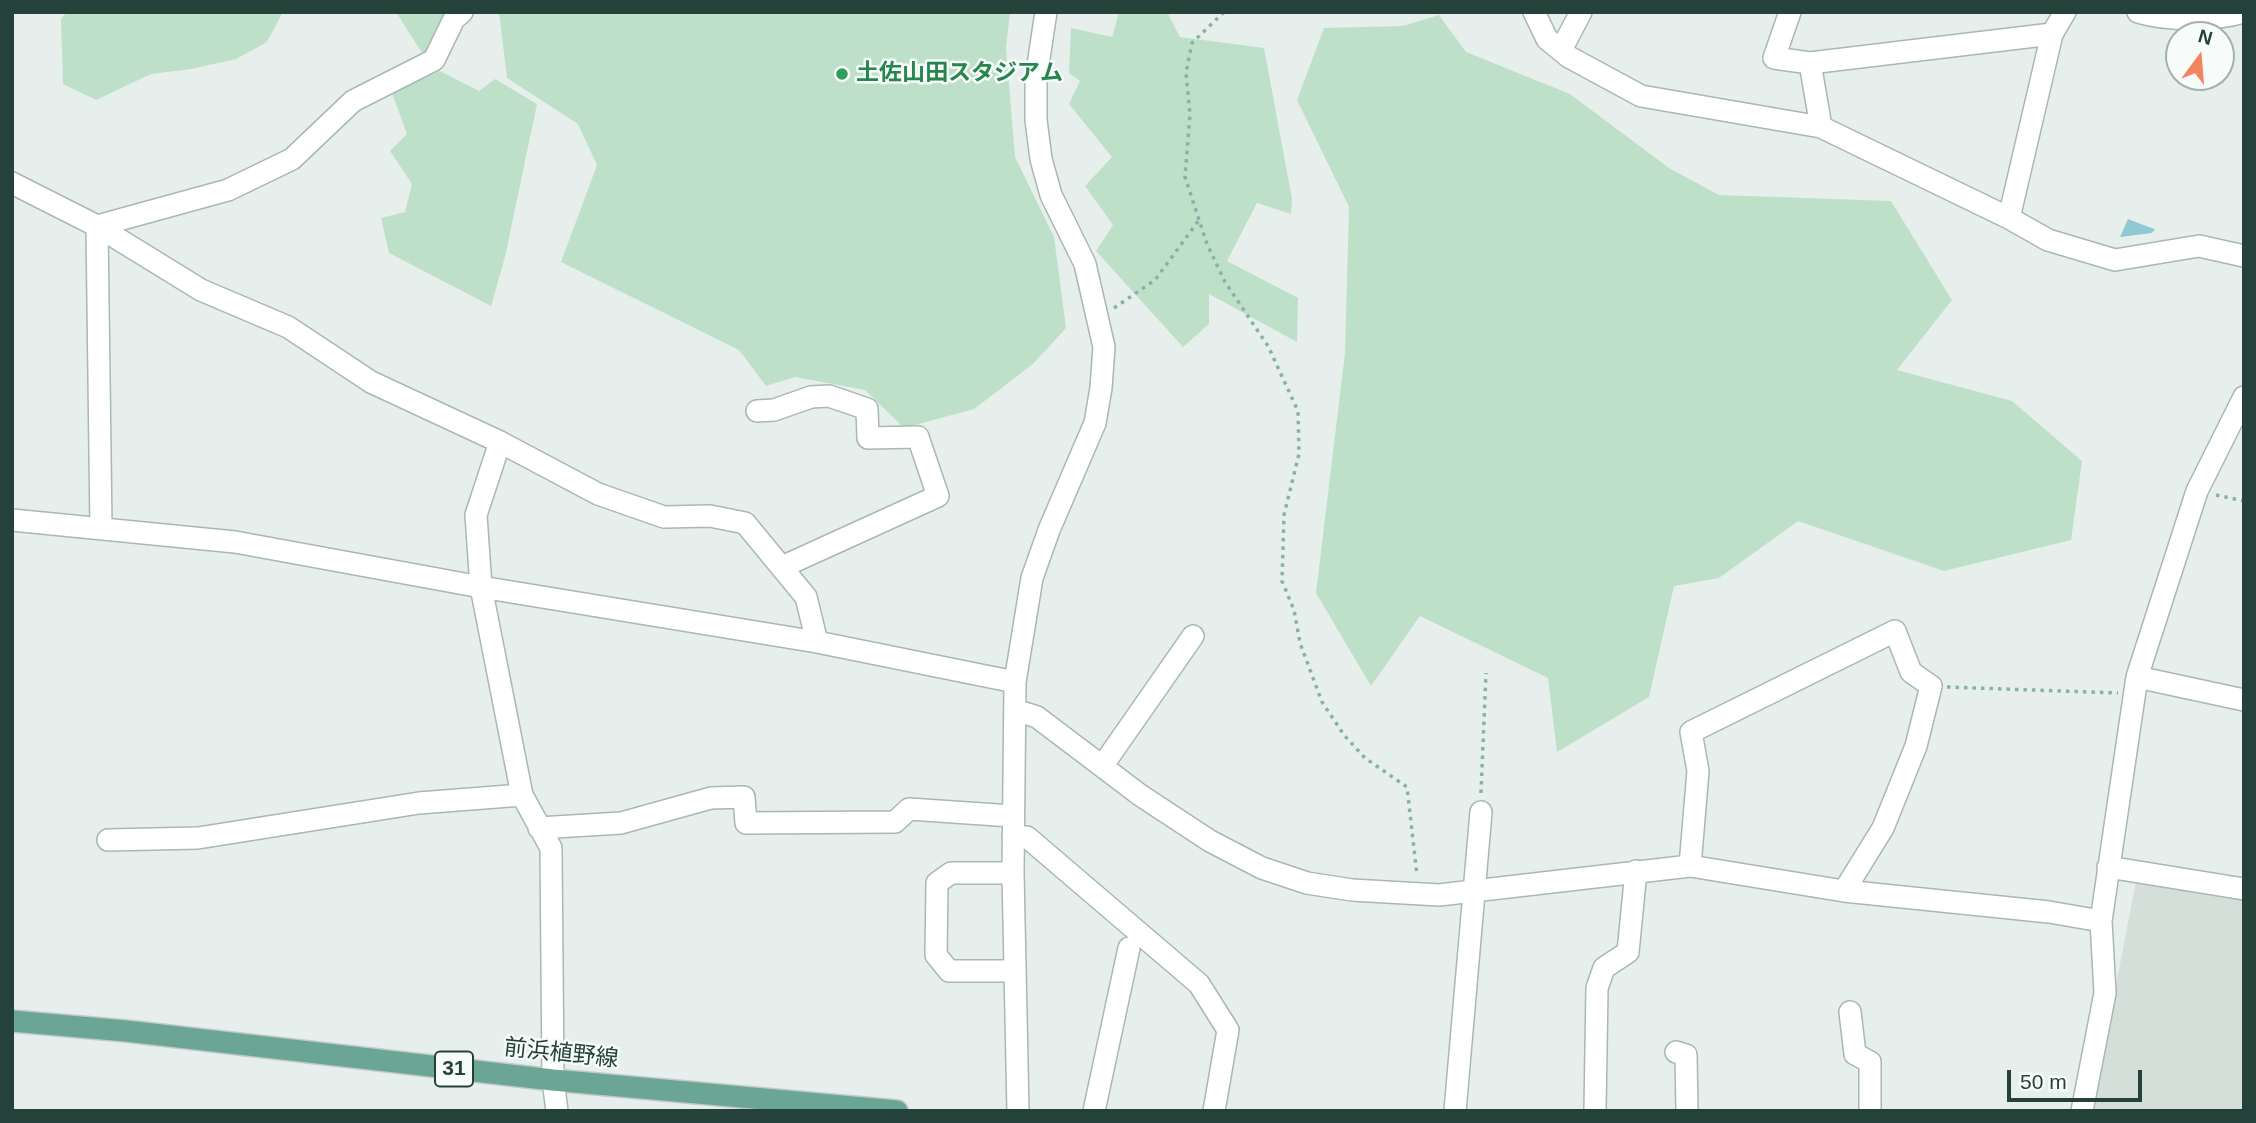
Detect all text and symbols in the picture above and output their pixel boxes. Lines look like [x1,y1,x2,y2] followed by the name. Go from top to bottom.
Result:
[2165,21,2235,91] north arrow
[2196,25,2215,49] text: N
[856,60,1063,88] place label: 土佐山田スタジアム
[834,66,850,82] marker: 土佐山田スタジアム
[502,1034,620,1074] street label: 前浜植野線
[435,1052,473,1086] road number: 31
[2011,1056,2146,1100] scale bar
[2020,1070,2067,1093] text: 50 m

